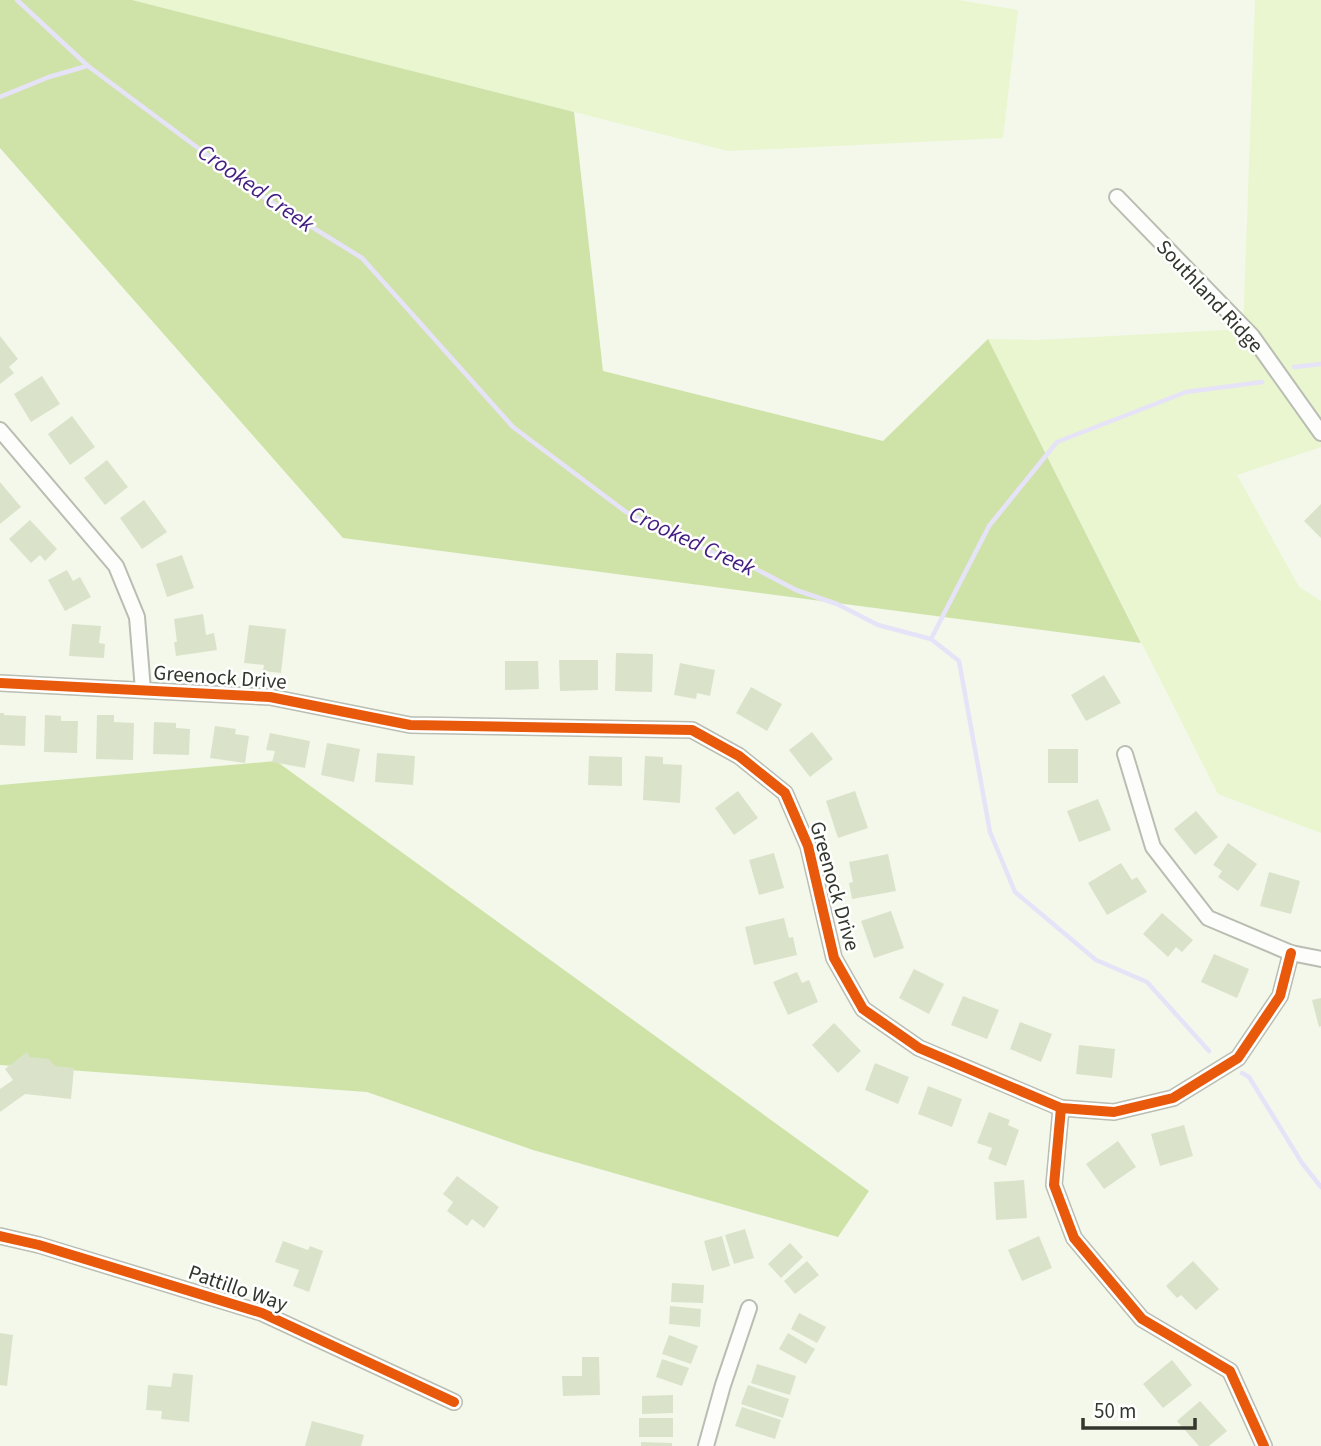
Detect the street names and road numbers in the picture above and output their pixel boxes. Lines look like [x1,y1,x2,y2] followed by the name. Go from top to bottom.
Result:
[1149,233,1271,359] street label: Southland Ridge
[152,657,288,697] street label: Greenock Drive
[802,818,868,954] street label: Greenock Drive
[184,1257,292,1319] street label: Pattillo Way

